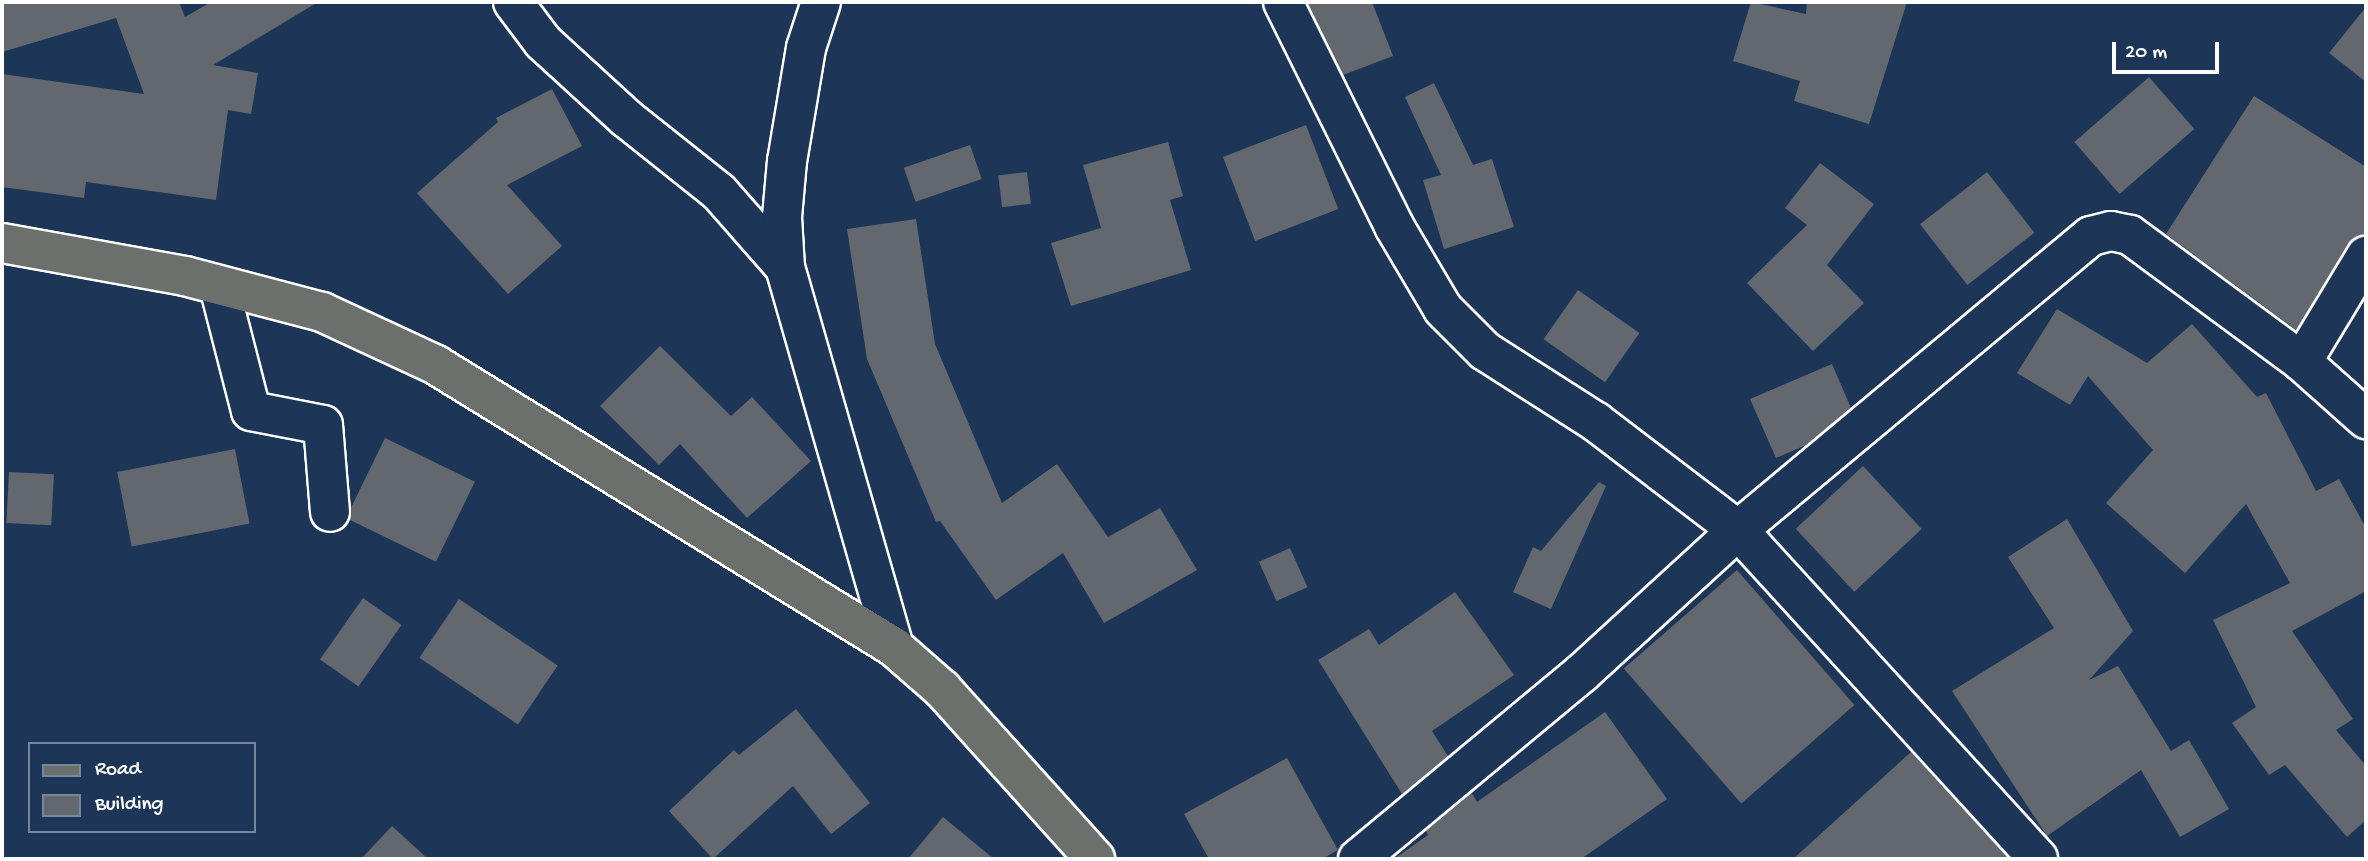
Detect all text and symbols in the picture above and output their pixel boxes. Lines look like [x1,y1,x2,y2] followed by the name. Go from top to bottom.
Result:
[2116,28,2223,72] scale bar
[2125,41,2167,66] text: 20 m
[28,742,256,833] legend
[95,758,141,783] text: Road
[95,793,164,818] text: Building

